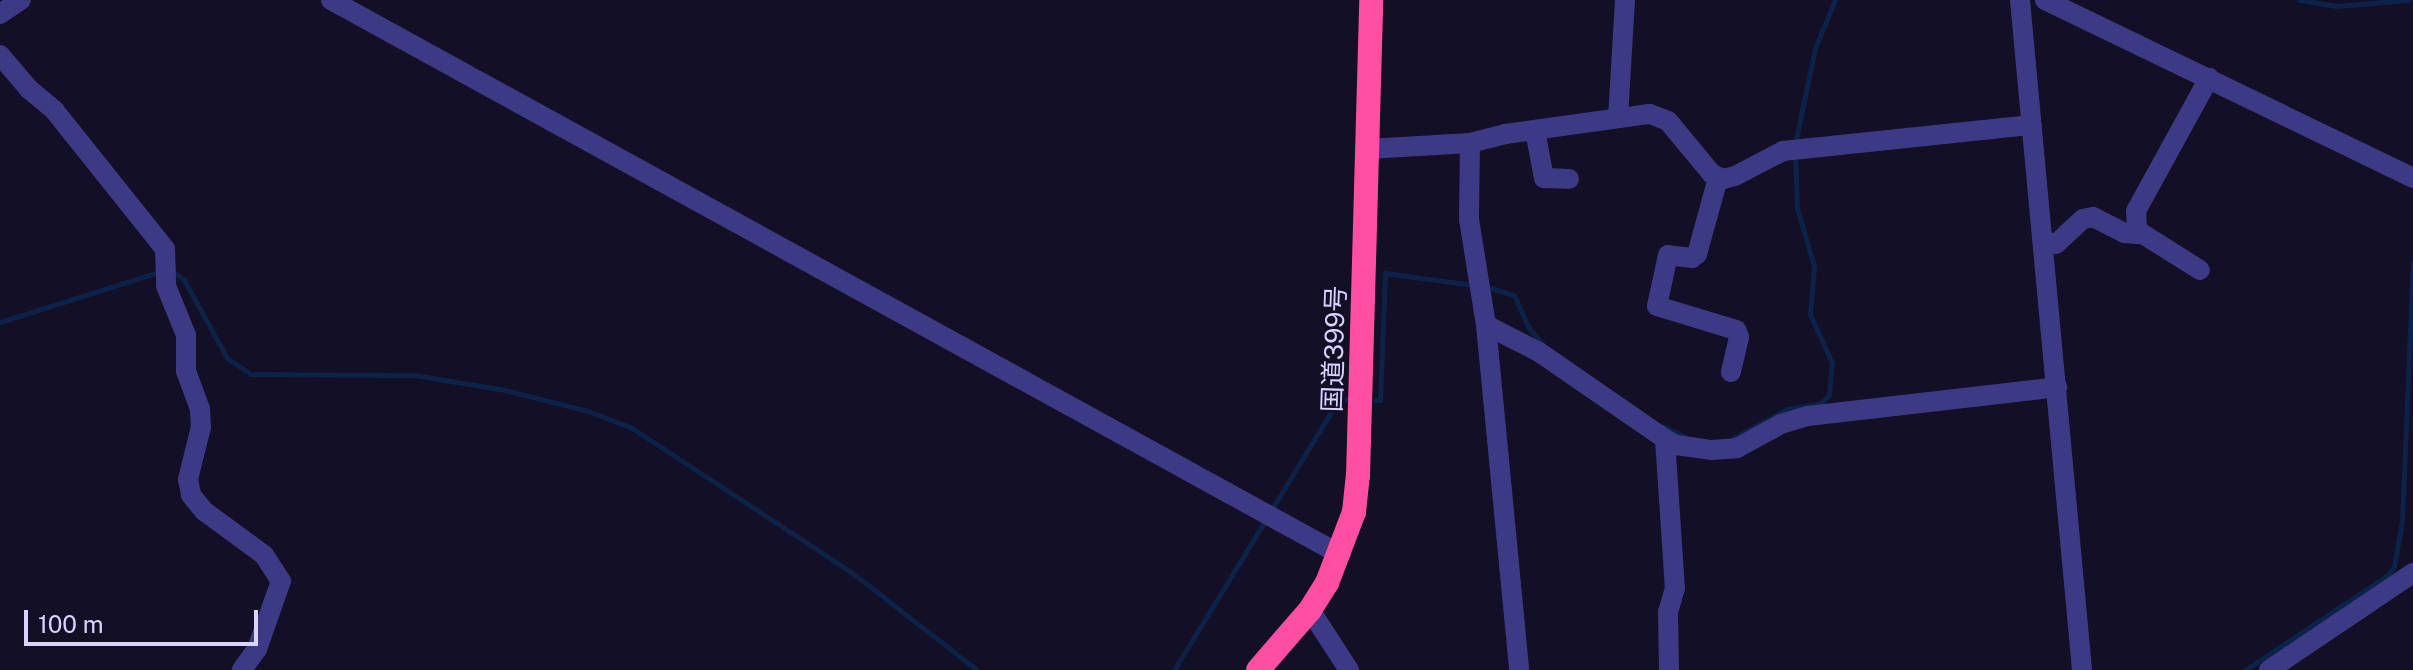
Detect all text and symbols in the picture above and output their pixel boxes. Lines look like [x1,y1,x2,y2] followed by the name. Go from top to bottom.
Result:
[1316,285,1352,413] street label: 国道399号
[28,594,262,644] scale bar
[38,610,104,638] text: 100 m

